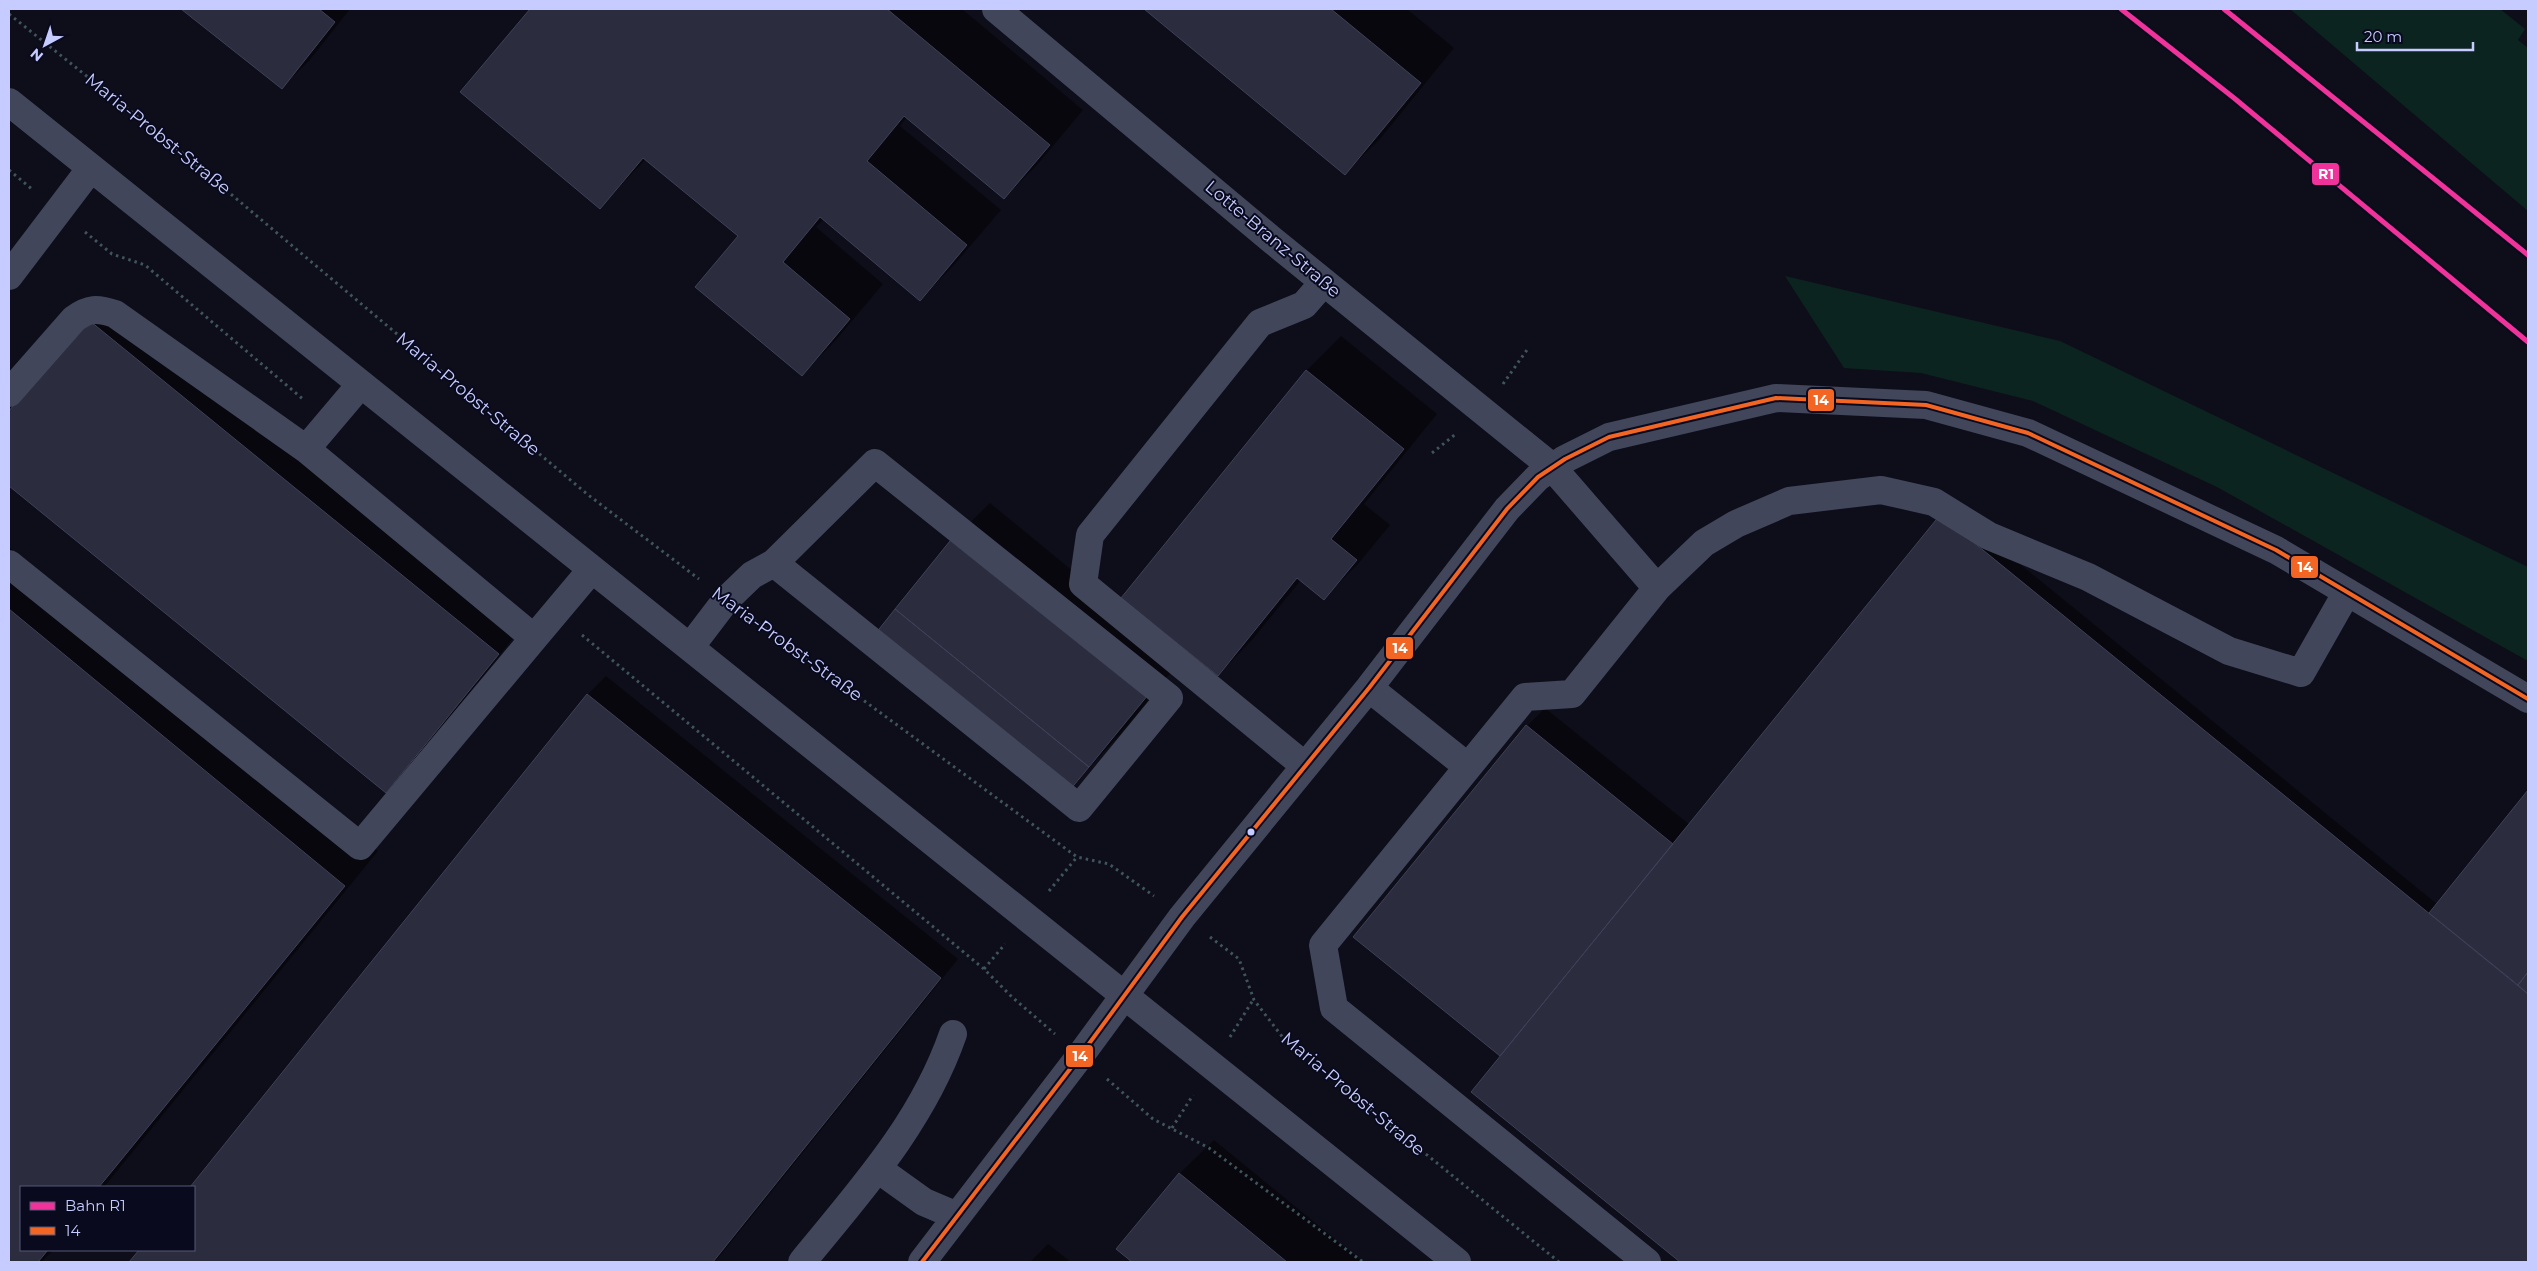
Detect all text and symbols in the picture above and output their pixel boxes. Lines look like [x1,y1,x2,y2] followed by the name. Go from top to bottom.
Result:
[20,20,70,70] north arrow
[2357,20,2473,52] scale bar
[2364,27,2402,46] text: 20 m
[27,44,47,65] text: N
[81,68,235,200] street label: Maria-Probst-Straße
[2311,162,2340,186] line badge: R1
[2318,165,2334,183] text: R1
[1201,176,1345,302] street label: Lotte-Branz-Straße
[392,327,545,461] street label: Maria-Probst-Straße
[1807,388,1835,412] line badge: 14
[1813,391,1829,409] text: 14
[2290,555,2319,579] line badge: 14
[2297,558,2313,576] text: 14
[707,582,867,706] street label: Maria-Probst-Straße
[1385,636,1414,660] line badge: 14
[1392,639,1408,657] text: 14
[1246,827,1256,837] unlabelled marker
[1277,1027,1430,1161] street label: Maria-Probst-Straße
[1065,1044,1094,1068] line badge: 14
[1072,1047,1088,1065] text: 14
[20,1186,195,1251] legend
[65,1196,126,1215] text: Bahn R1
[65,1221,80,1240] text: 14

